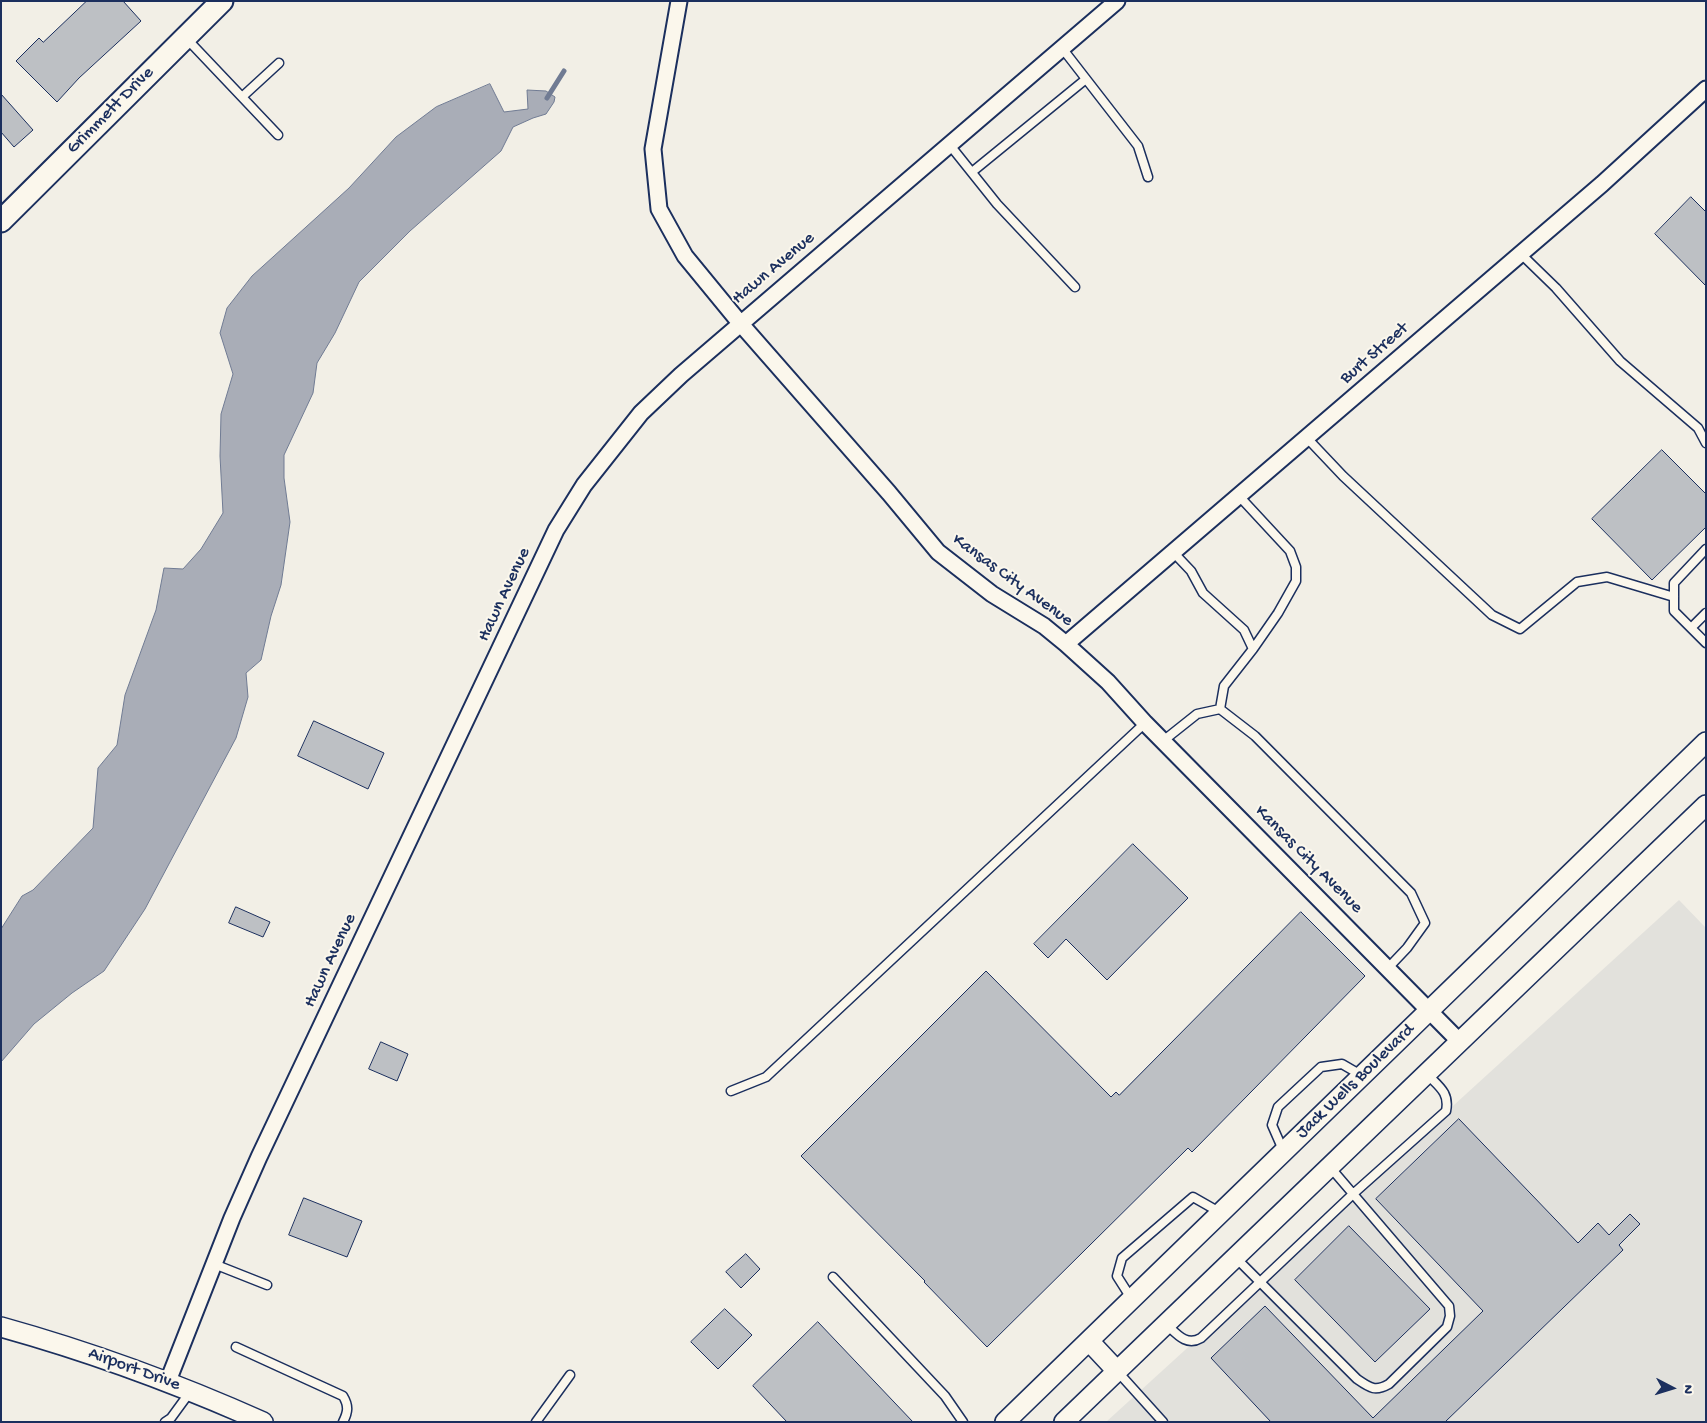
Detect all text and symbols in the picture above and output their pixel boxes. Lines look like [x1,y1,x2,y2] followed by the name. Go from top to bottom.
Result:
[63,63,159,159] street label: Grimmett Drive
[728,228,820,310] street label: Hawn Avenue
[1336,318,1414,390] street label: Burt Street
[947,530,1077,632] street label: Kansas City Avenue
[474,545,536,645] street label: Hawn Avenue
[1249,801,1367,919] street label: Kansas City Avenue
[300,911,362,1011] street label: Hawn Avenue
[1292,1020,1420,1144] street label: Jack Wells Boulevard
[85,1343,183,1397] street label: Airport Drive
[1647,1363,1697,1413] north arrow
[1679,1384,1696,1395] text: N

